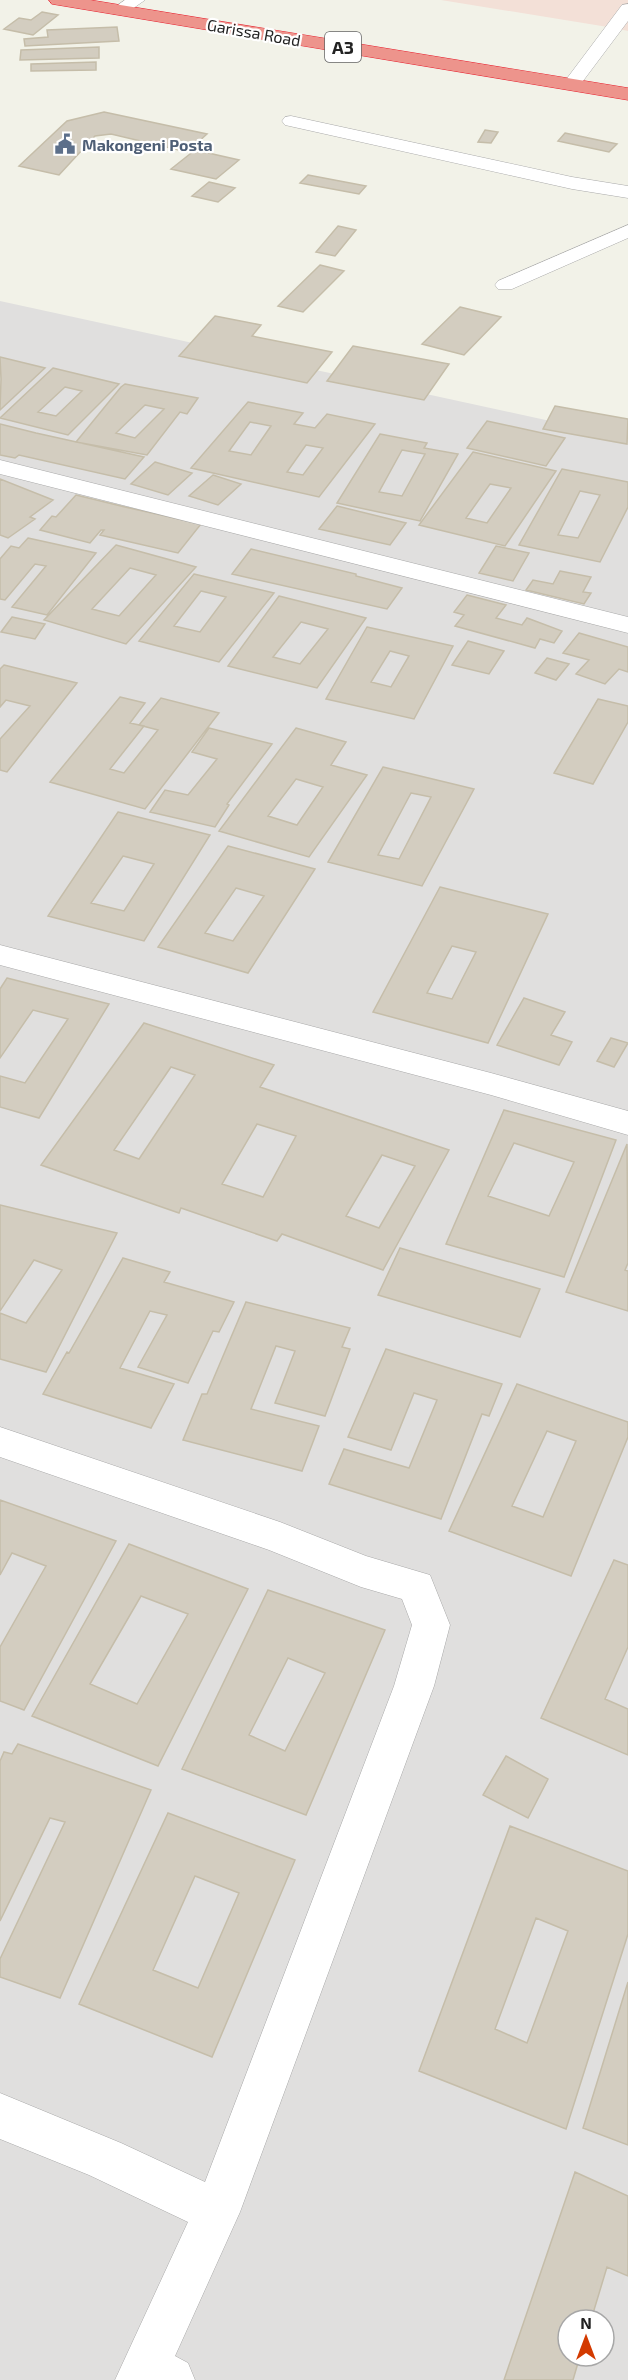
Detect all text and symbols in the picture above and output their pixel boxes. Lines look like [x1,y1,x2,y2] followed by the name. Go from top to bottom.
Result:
[206,14,302,50] street label: Garissa Road
[325,32,361,62] road number: A3
[53,132,77,156] public building icon: Makongeni Posta
[82,135,213,154] place label: Makongeni Posta
[556,2308,616,2368] north arrow
[580,2313,592,2332] text: N

